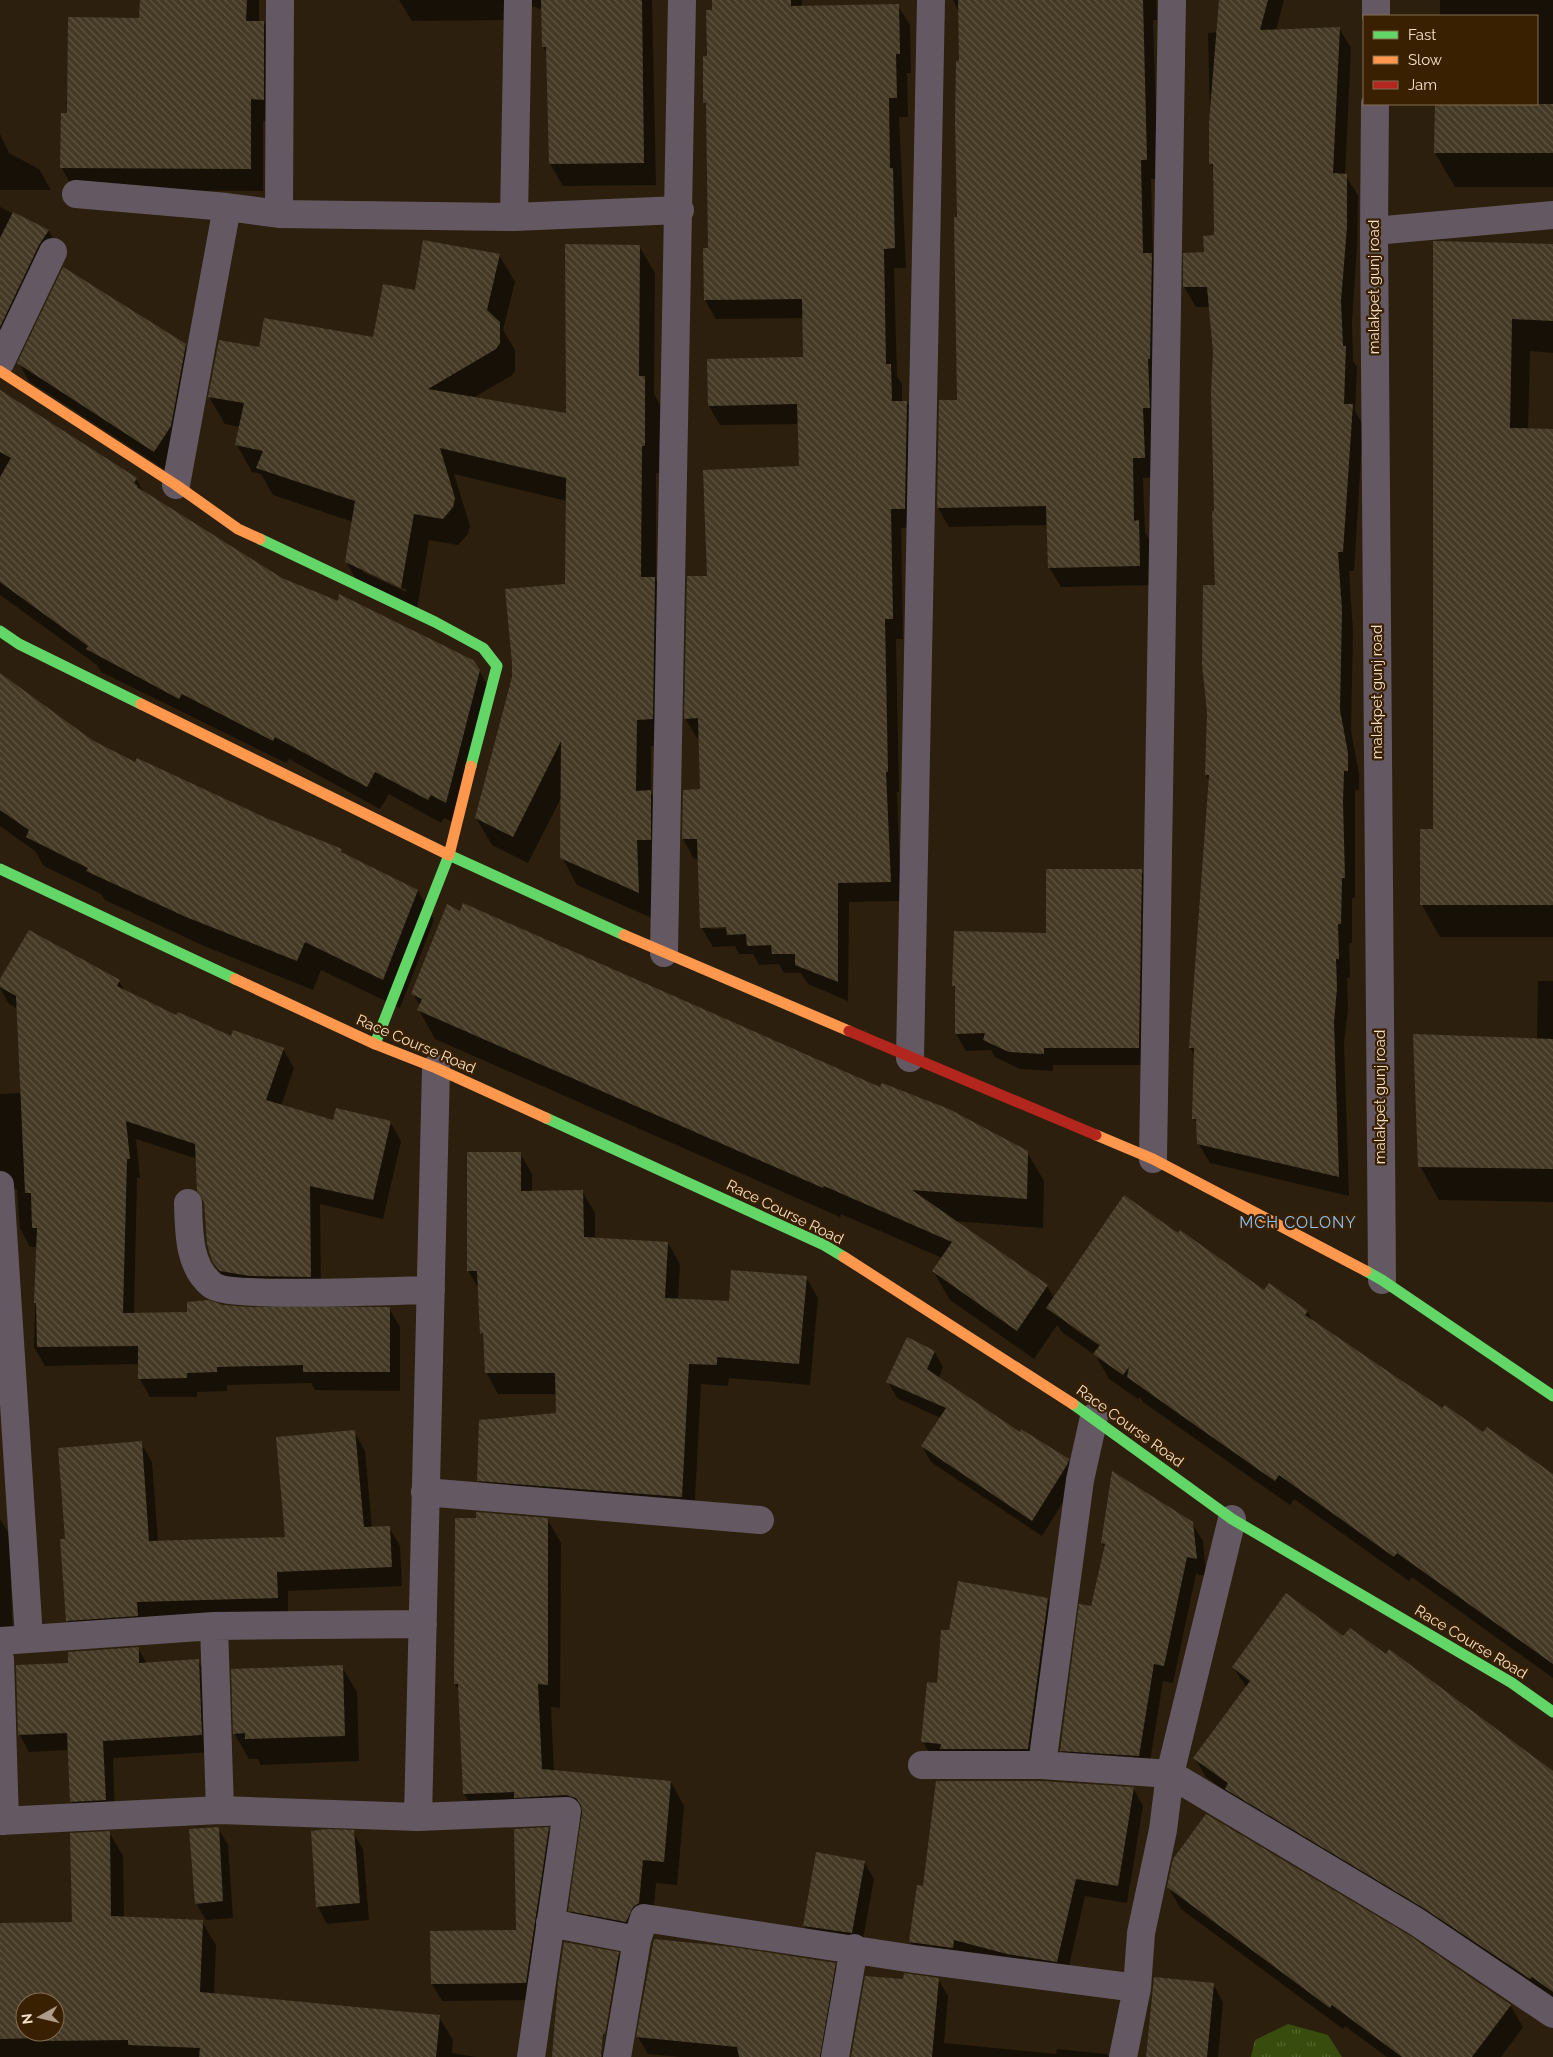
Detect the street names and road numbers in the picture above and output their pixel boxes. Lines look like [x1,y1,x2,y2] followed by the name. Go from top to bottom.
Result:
[1365,220,1383,354] street label: malakpet gunj road
[1368,625,1386,759] street label: malakpet gunj road
[354,1011,478,1077] street label: Race Course Road
[1371,1030,1389,1164] street label: malakpet gunj road
[724,1176,846,1248] street label: Race Course Road
[1073,1381,1187,1471] street label: Race Course Road
[1412,1601,1530,1683] street label: Race Course Road

